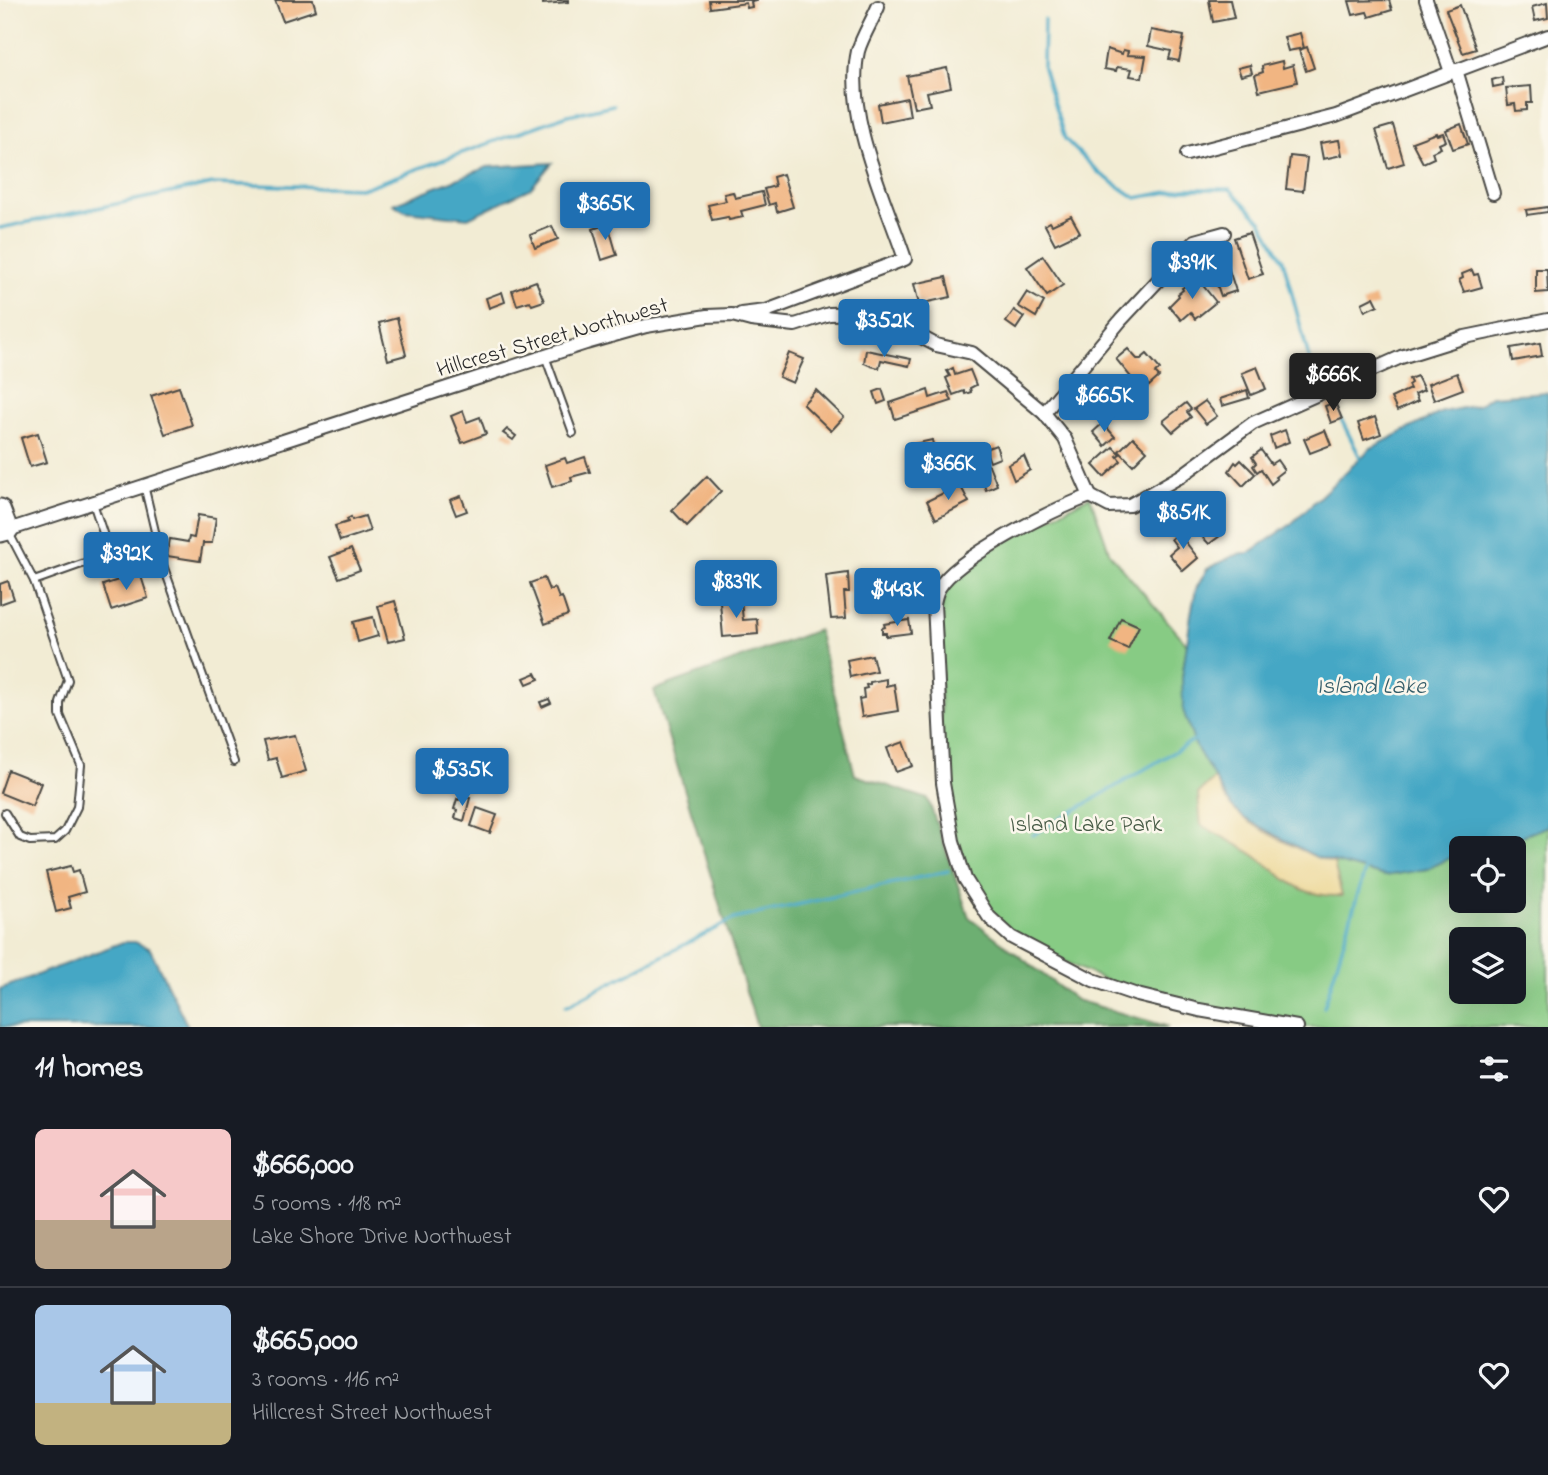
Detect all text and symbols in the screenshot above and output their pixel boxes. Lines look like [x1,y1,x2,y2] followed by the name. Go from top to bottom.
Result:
[556,182,654,242] pin: $365K
[576,188,634,221] text: $365K
[1143,242,1241,301] pin: $391K
[1168,247,1216,280] text: $391K
[433,289,673,387] street label: Hillcrest Street Northwest
[835,300,933,359] pin: $352K
[854,305,914,338] text: $352K
[1284,354,1382,413] pin: $666K
[1305,359,1361,392] text: $666K
[1055,374,1153,434] pin: $665K
[1075,380,1133,413] text: $665K
[899,442,997,502] pin: $366K
[921,448,975,481] text: $366K
[1134,491,1232,551] pin: $851K
[1156,497,1210,530] text: $851K
[77,532,175,592] pin: $392K
[100,538,152,571] text: $392K
[687,560,785,620] pin: $839K
[711,566,761,599] text: $839K
[848,568,946,628] pin: $443K
[870,574,924,607] text: $443K
[1316,670,1427,705] water label: Island Lake
[413,748,511,808] pin: $535K
[432,754,492,787] text: $535K
[1010,809,1163,842] park label: Island Lake Park
[1449,836,1526,1004] map controls
[1449,836,1526,913] button: locate
[1449,927,1526,1004] button: layers
[35,1047,143,1091] text: 11 homes
[1475,1050,1513,1088] icon: filters
[252,1144,354,1188] text: $666,000
[91,1157,175,1241] icon: home
[1475,1180,1513,1218] icon: heart
[252,1188,402,1221] text: 5 rooms · 118 m²
[252,1221,512,1254] text: Lake Shore Drive Northwest
[252,1320,358,1364] text: $665,000
[91,1333,175,1417] icon: home
[1475,1356,1513,1394] icon: heart
[252,1364,399,1397] text: 3 rooms · 116 m²
[252,1397,492,1430] text: Hillcrest Street Northwest

